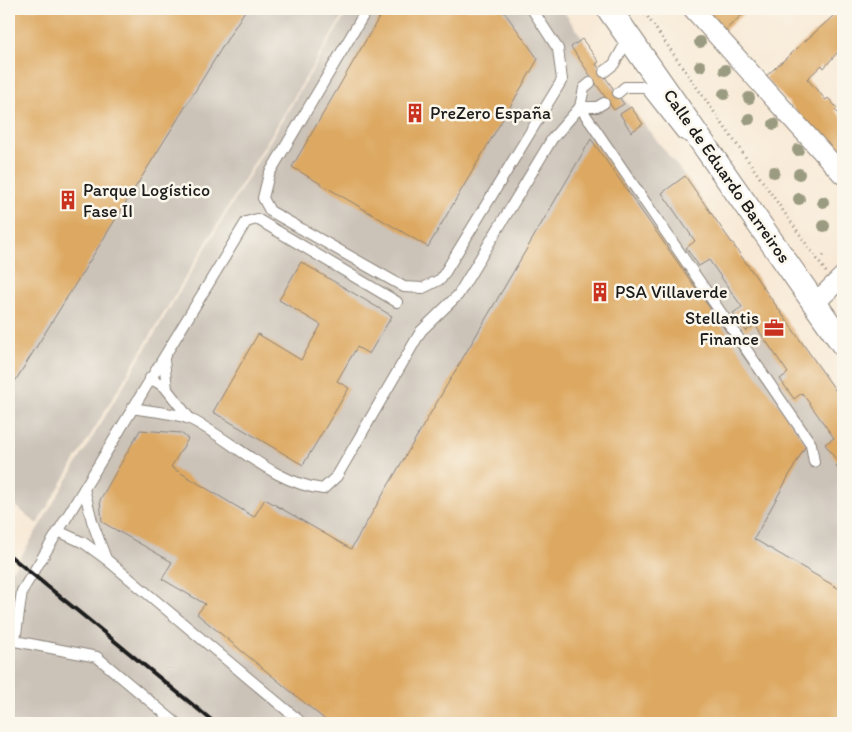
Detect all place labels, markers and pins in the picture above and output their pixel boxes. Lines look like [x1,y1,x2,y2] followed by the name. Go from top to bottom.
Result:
[404,102,426,124] building icon: PreZero España
[430,102,551,124] place label: PreZero España
[83,179,210,222] place label: Parque Logístico Fase II
[57,189,79,211] building icon: Parque Logístico Fase II
[589,281,611,303] building icon: PSA Villaverde
[615,281,728,303] place label: PSA Villaverde
[685,307,759,350] place label: Stellantis Finance
[763,317,785,339] office icon: Stellantis Finance

